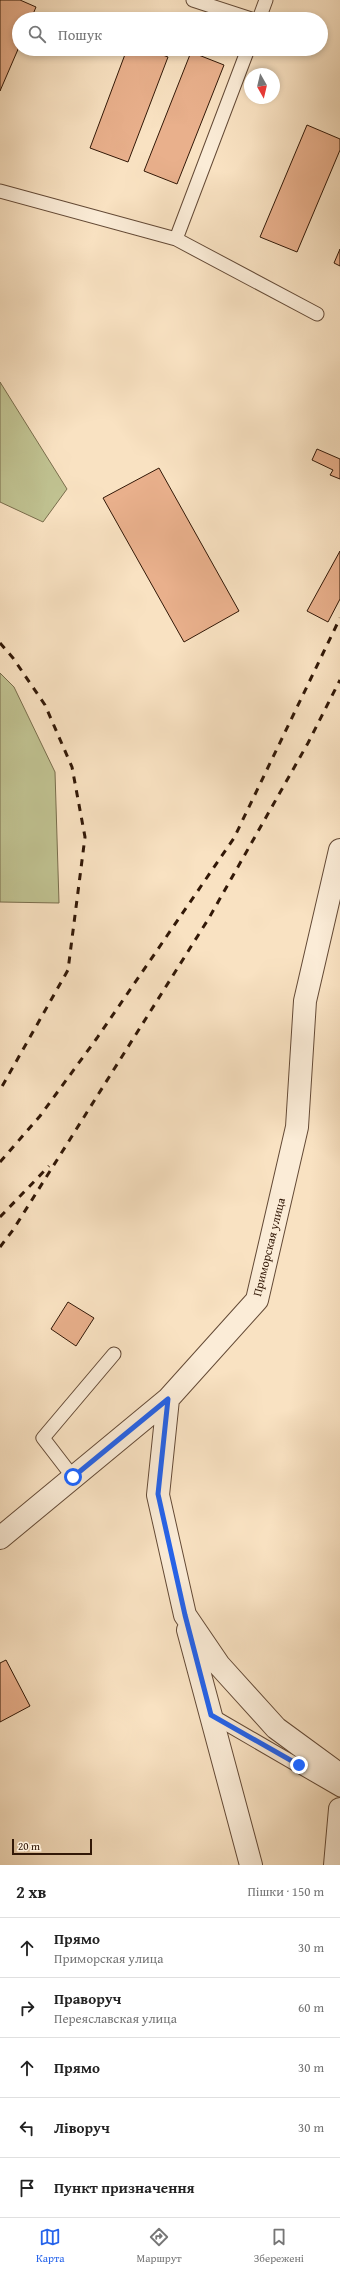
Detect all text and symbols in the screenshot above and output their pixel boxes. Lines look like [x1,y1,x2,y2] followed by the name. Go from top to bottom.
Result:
[12,12,328,56] search box
[26,23,48,45] icon: search
[58,24,102,45] text: Пошук
[244,68,280,104] north arrow
[248,1196,289,1298] street label: Приморская улица
[64,1468,82,1486] route start
[290,1756,308,1774] route end
[12,1837,92,1856] scale bar
[18,1838,40,1854] text: 20 m
[16,1879,46,1904] text: 2 хв
[247,1882,324,1901] text: Пішки · 150 m
[54,1928,100,1949] text: Прямо
[16,1937,38,1959] icon: ahead
[298,1938,324,1957] text: 30 m
[54,1949,163,1968] text: Приморская улица
[54,1988,121,2009] text: Праворуч
[16,1997,38,2019] icon: right
[298,1998,324,2017] text: 60 m
[54,2009,177,2028] text: Переяславская улица
[16,2057,38,2079] icon: ahead
[54,2057,100,2078] text: Прямо
[298,2058,324,2077] text: 30 m
[16,2117,38,2139] icon: left
[54,2117,110,2138] text: Ліворуч
[298,2118,324,2137] text: 30 m
[16,2177,38,2199] icon: arrive
[54,2177,195,2198] text: Пункт призначення
[36,2226,65,2266] tab: Карта
[137,2226,182,2266] tab: Маршрут
[254,2226,304,2266] tab: Збережені

